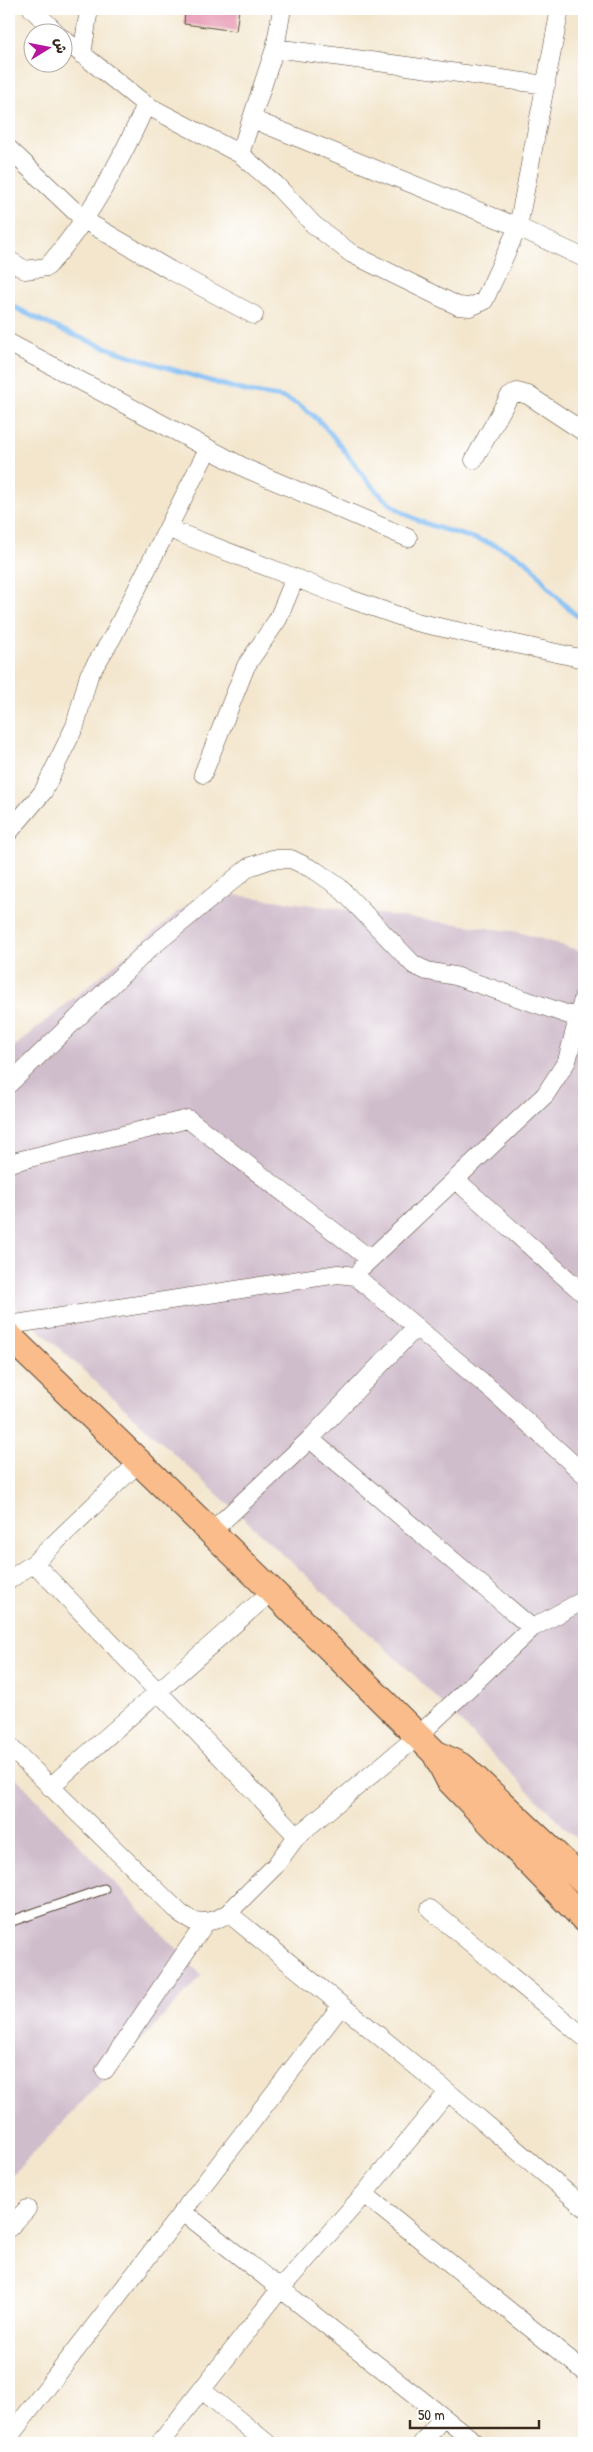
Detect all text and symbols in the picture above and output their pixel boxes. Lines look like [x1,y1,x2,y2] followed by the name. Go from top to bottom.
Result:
[22,22,72,72] north arrow
[51,36,72,55] text: ش
[410,2397,539,2429] scale bar
[418,2404,445,2425] text: 50 m

